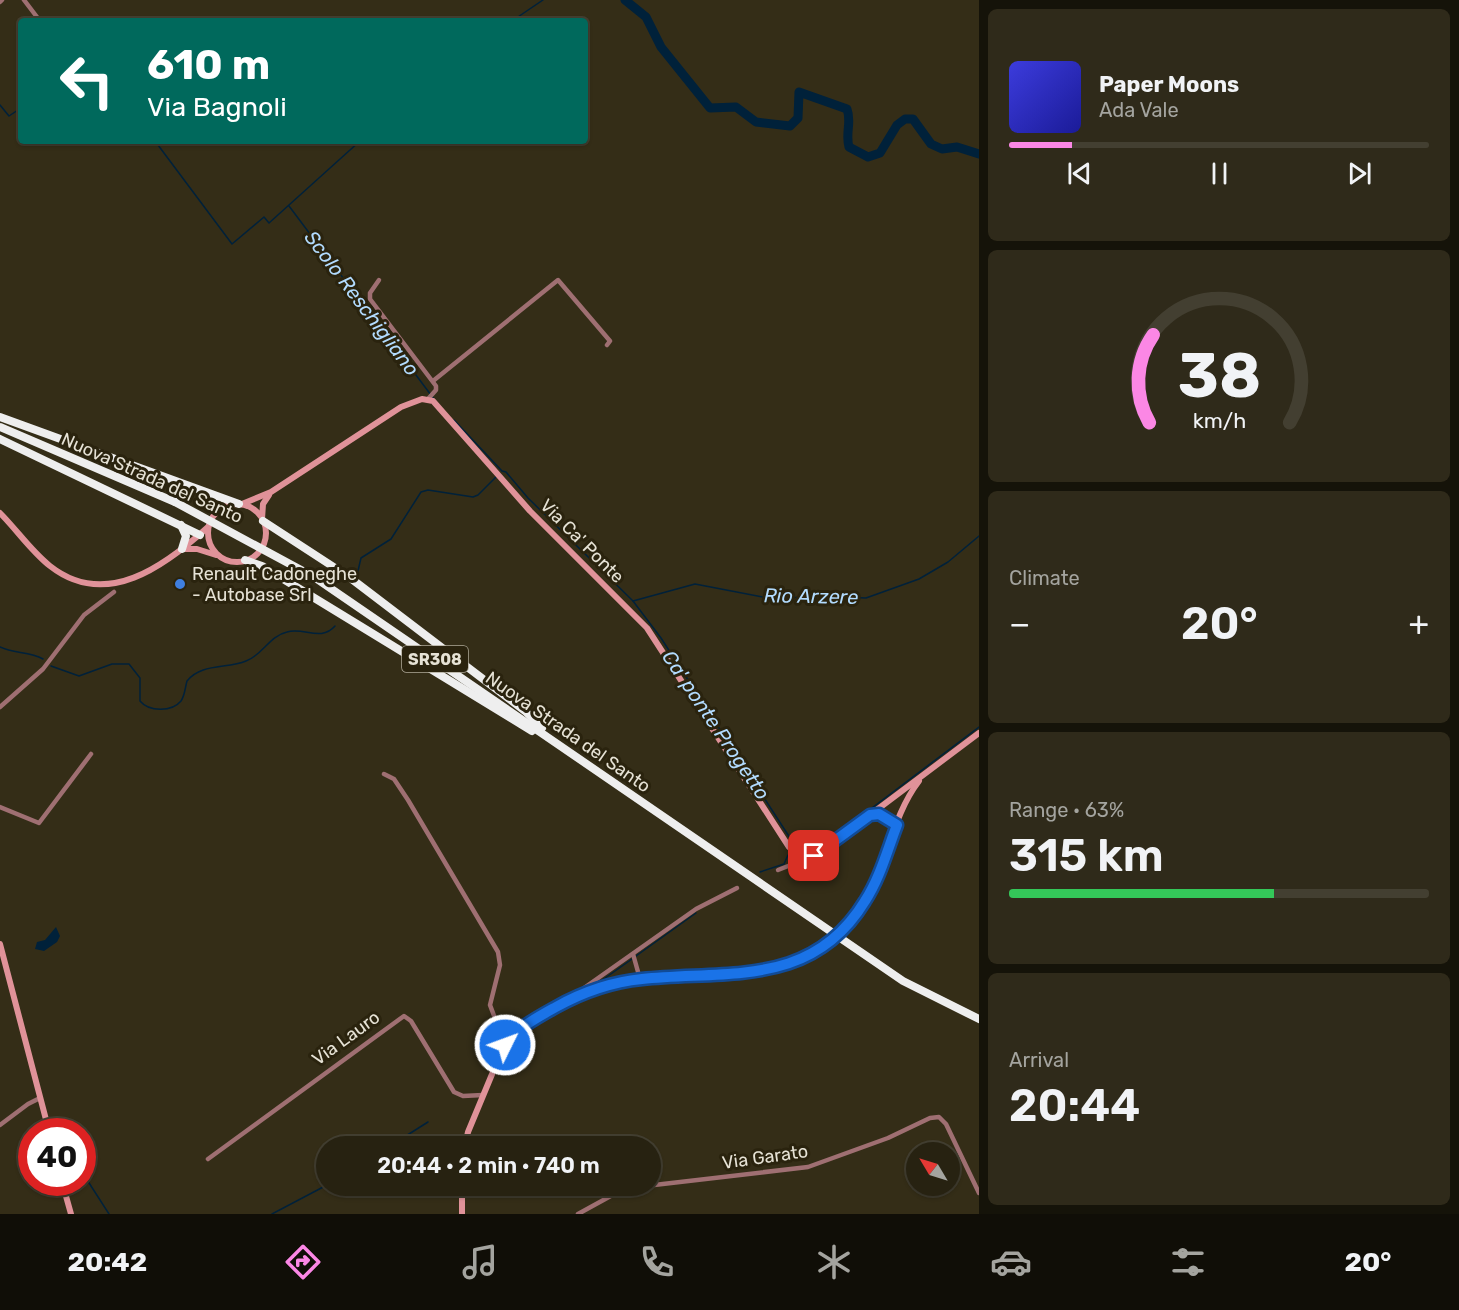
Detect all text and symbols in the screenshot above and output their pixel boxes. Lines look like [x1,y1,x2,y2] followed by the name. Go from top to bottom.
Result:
[147,40,270,90] text: 610 m
[48,42,126,120] icon: left
[1099,71,1239,98] text: Paper Moons
[147,91,287,123] text: Via Bagnoli
[1099,98,1179,122] text: Ada Vale
[1063,157,1096,190] icon: previous
[1203,157,1236,190] icon: pause
[1343,157,1376,190] icon: next
[300,226,424,380] water label: Scolo Reschigliano
[1177,339,1261,413] text: 38
[1192,408,1246,433] text: km/h
[58,428,246,528] street label: Nuova Strada del Santo
[535,494,629,588] street label: Via Ca' Ponte
[192,563,357,606] place label: Renault Cadoneghe - Autobase Srl
[1009,566,1080,590] text: Climate
[173,577,187,591] marker: Renault Cadoneghe - Autobase Srl
[763,583,859,609] water label: Rio Arzere
[1181,597,1258,650] text: 20°
[1009,604,1030,643] text: −
[1408,604,1429,643] text: +
[402,646,468,672] road number: SR308
[657,646,775,804] water label: Ca' ponte Progetto
[481,667,655,797] street label: Nuova Strada del Santo
[1009,798,1124,822] text: Range · 63%
[1009,829,1164,882] text: 315 km
[788,830,839,881] pin
[797,839,830,872] icon: arrive
[308,1006,384,1070] street label: Via Lauro
[473,1013,537,1077] position arrow
[1009,1048,1069,1072] text: Arrival
[1009,1079,1140,1132] text: 20:44
[18,1118,96,1196] speed limit sign: 40
[721,1140,809,1174] street label: Via Garato
[906,1142,960,1196] north arrow
[906,1142,960,1196] map controls
[377,1152,600,1179] text: 20:44 · 2 min · 740 m
[282,1241,324,1283] icon: directions
[459,1241,501,1283] icon: music
[636,1241,678,1283] icon: phone
[813,1241,855,1283] icon: climate
[990,1241,1032,1283] icon: car
[1167,1241,1209,1283] icon: filters
[68,1246,147,1278] text: 20:42
[1344,1246,1391,1278] text: 20°

